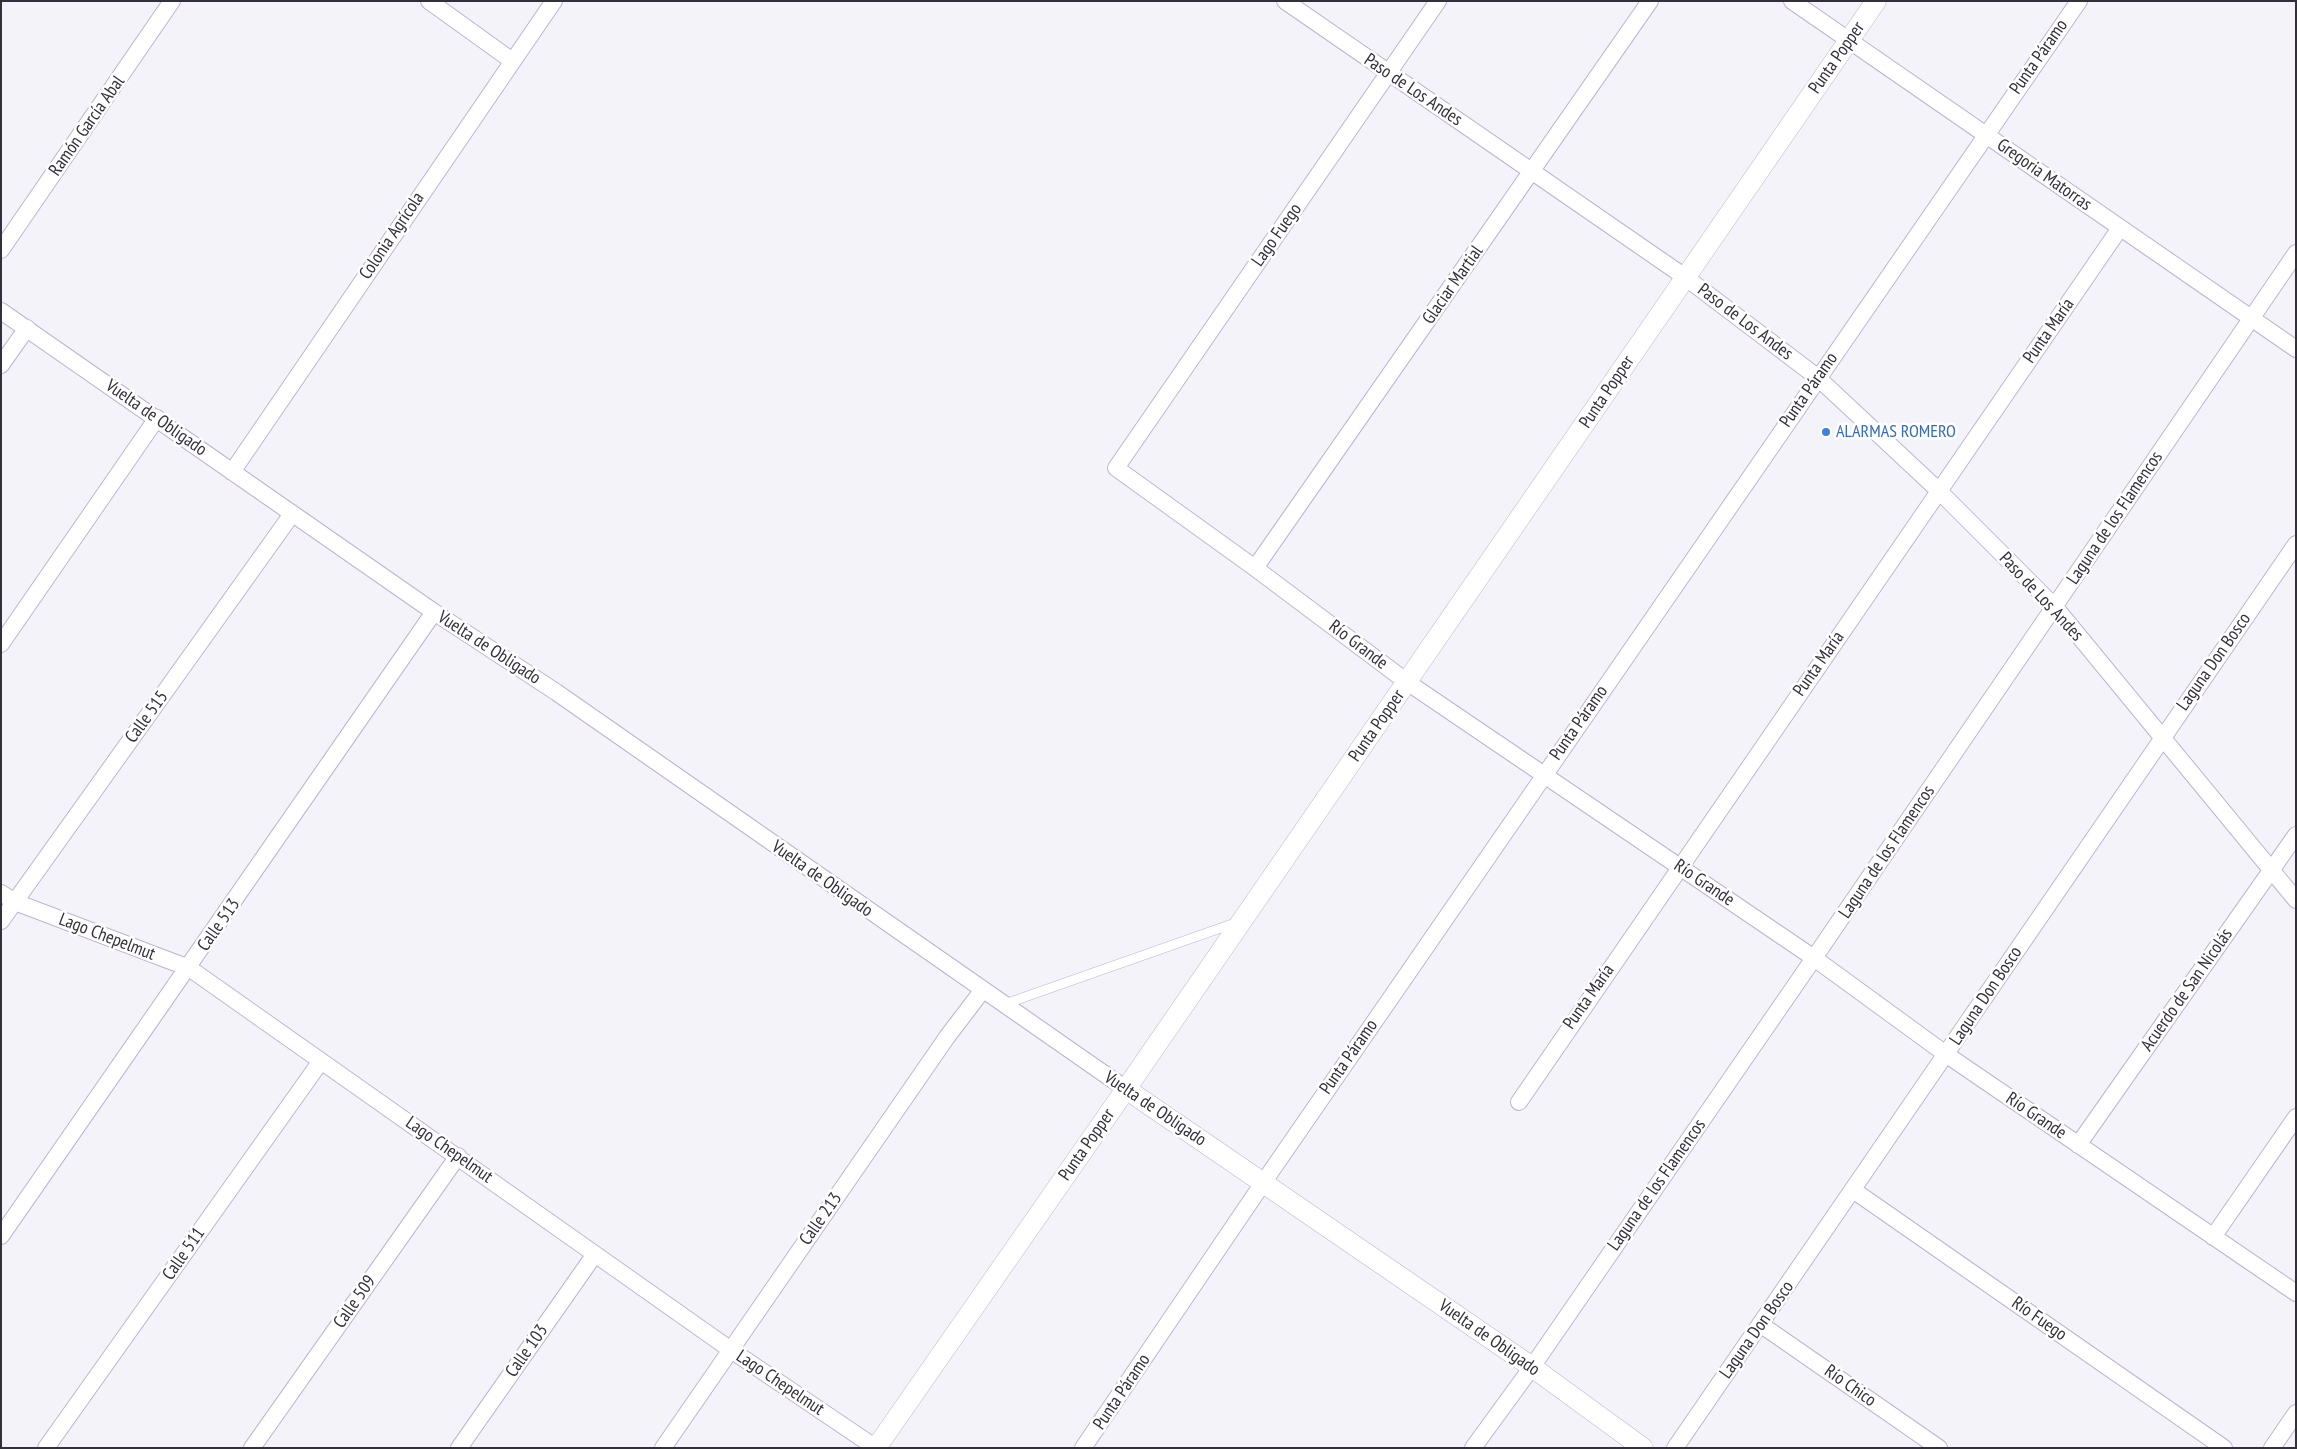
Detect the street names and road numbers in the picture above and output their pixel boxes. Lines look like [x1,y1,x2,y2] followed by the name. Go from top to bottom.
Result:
[2005,15,2073,99] street label: Punta Páramo
[1804,18,1870,98] street label: Punta Popper
[1360,49,1466,131] street label: Paso de Los Andes
[45,72,129,180] street label: Ramón García Abal
[1992,134,2096,216] street label: Gregoria Matorras
[355,188,429,284] street label: Colonia Agrícola
[1248,199,1306,271] street label: Lago Fuego
[1418,242,1488,328] street label: Glaciar Martial
[1693,279,1797,365] street label: Paso de Los Andes
[2019,294,2079,368] street label: Punta María
[1775,348,1843,432] street label: Punta Páramo
[1575,352,1639,432] street label: Punta Popper
[101,375,211,461] street label: Vuelta de Obligado
[2063,447,2167,589] street label: Laguna de los Flamencos
[1994,548,2088,646] street label: Paso de Los Andes
[433,607,545,689] street label: Vuelta de Obligado
[2172,609,2256,715] street label: Laguna Don Bosco
[1324,616,1392,674] street label: Río Grande
[1789,627,1849,701] street label: Punta María
[1545,681,1613,765] street label: Punta Páramo
[1344,686,1410,766] street label: Punta Popper
[121,687,173,747] street label: Calle 515
[1835,781,1939,923] street label: Laguna de los Flamencos
[767,836,877,922] street label: Vuelta de Obligado
[1670,855,1738,911] street label: Río Grande
[193,895,245,955] street label: Calle 513
[56,909,158,965] street label: Lago Chepelmut
[2137,924,2237,1056] street label: Acuerdo de San Nicolás
[1945,943,2027,1049] street label: Laguna Don Bosco
[1559,960,1619,1034] street label: Punta María
[1315,1015,1383,1099] street label: Punta Páramo
[1100,1067,1210,1151] street label: Vuelta de Obligado
[2002,1088,2070,1144] street label: Río Grande
[1054,1105,1120,1185] street label: Punta Popper
[401,1112,497,1188] street label: Lago Chepelmut
[1604,1115,1710,1255] street label: Laguna de los Flamencos
[795,1189,847,1249] street label: Calle 213
[158,1224,210,1284] street label: Calle 511
[329,1272,381,1332] street label: Calle 509
[1715,1277,1799,1383] street label: Laguna Don Bosco
[2007,1292,2071,1346] street label: Río Fuego
[1434,1295,1544,1381] street label: Vuelta de Obligado
[501,1321,553,1381] street label: Calle 103
[732,1346,828,1420] street label: Lago Chepelmut
[1089,1350,1155,1434] street label: Punta Páramo
[1820,1360,1880,1412] street label: Río Chico

